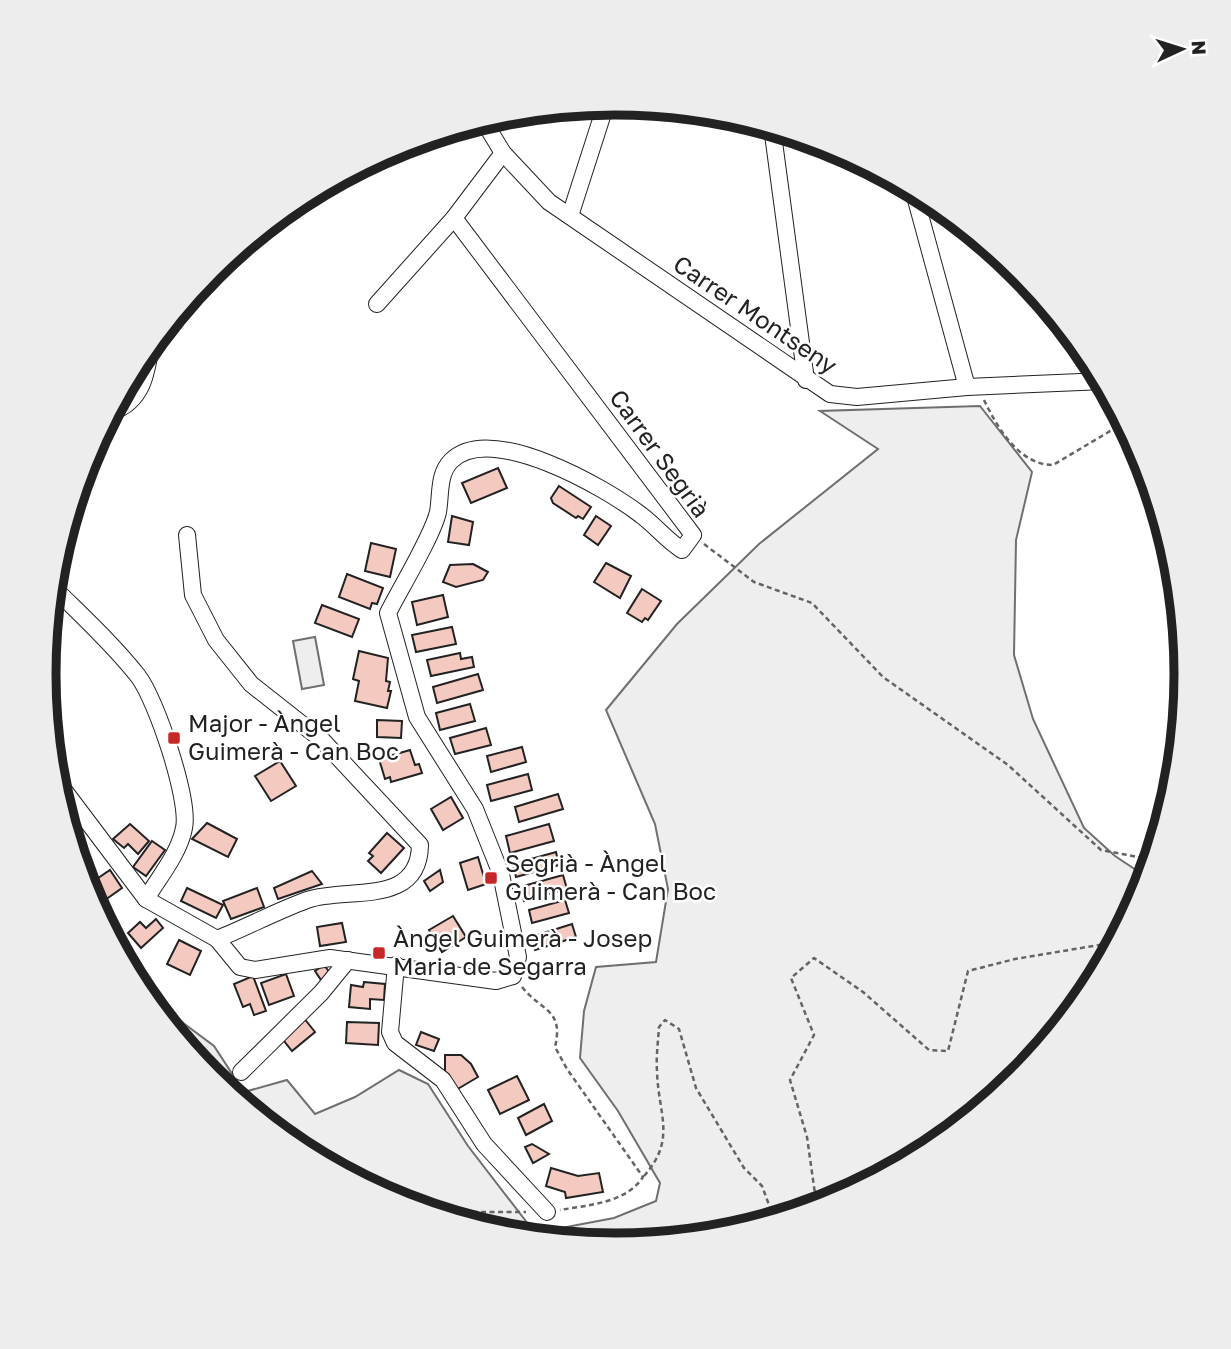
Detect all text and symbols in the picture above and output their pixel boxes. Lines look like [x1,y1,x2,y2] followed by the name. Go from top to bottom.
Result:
[1147,14,1217,84] north arrow
[1187,40,1211,56] text: N
[668,248,843,379] street label: Carrer Montseny
[604,383,716,523] street label: Carrer Segrià
[188,708,399,765] place label: Major - Àngel Guimerà - Can Boc
[166,730,182,746] marker: Major - Àngel Guimerà - Can Boc
[505,848,716,905] place label: Segrià - Àngel Guimerà - Can Boc
[483,870,499,886] marker: Segrià - Àngel Guimerà - Can Boc
[393,923,652,980] place label: Àngel Guimerà - Josep Maria de Segarra
[371,945,387,961] marker: Àngel Guimerà - Josep Maria de Segarra

